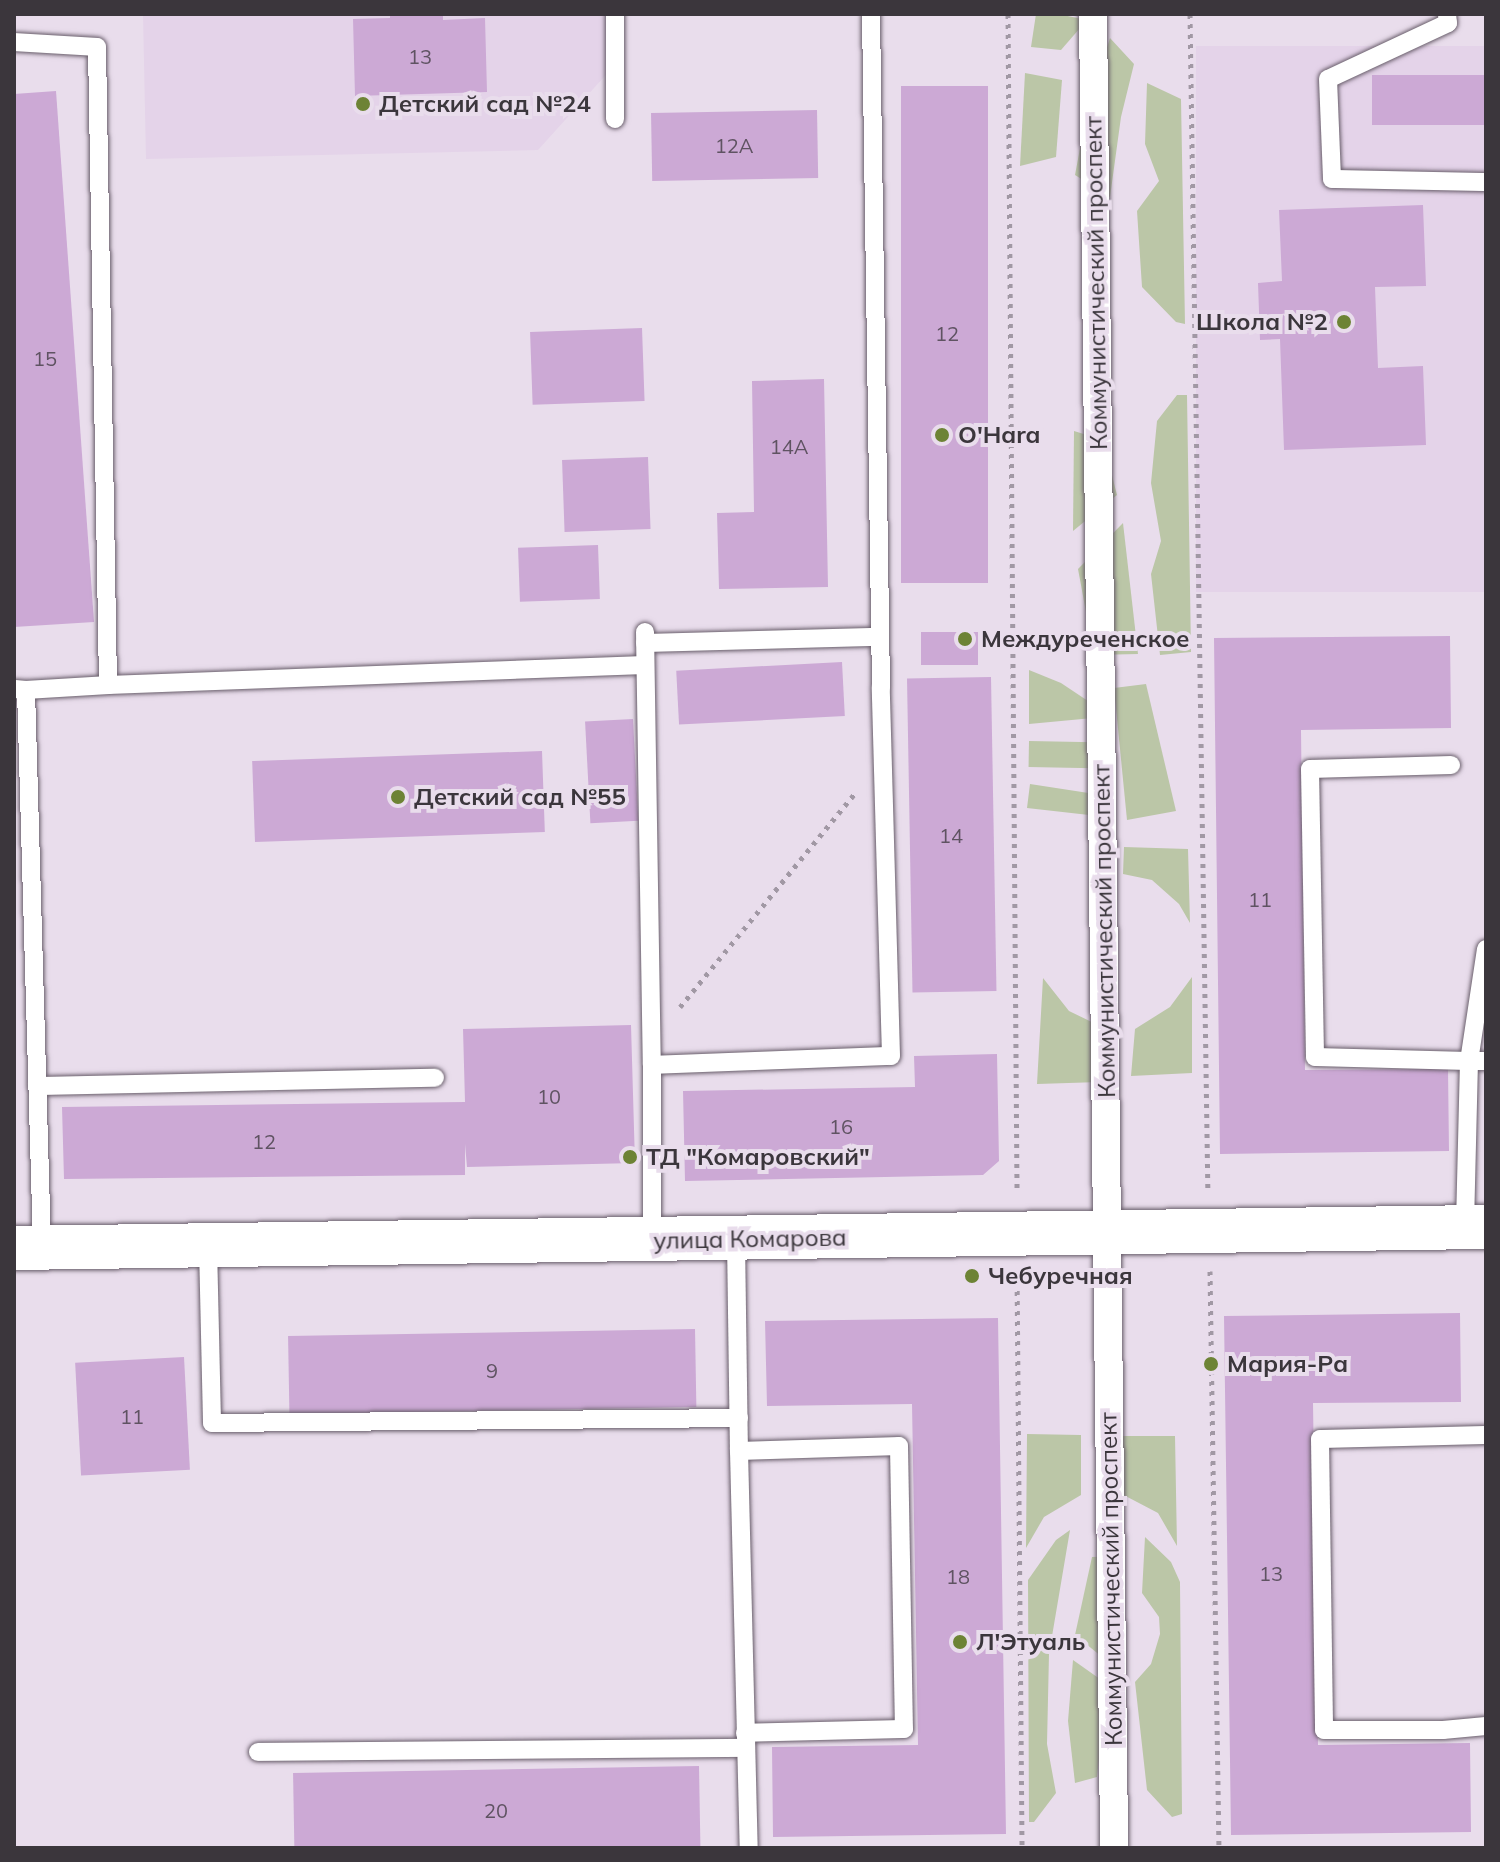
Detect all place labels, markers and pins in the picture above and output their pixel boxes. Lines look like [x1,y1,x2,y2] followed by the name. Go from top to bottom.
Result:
[379,90,591,118] place label: Детский сад №24
[354,95,372,113] marker: Детский сад №24
[1196,308,1328,336] place label: Школа №2
[1335,313,1353,331] marker: Школа №2
[958,421,1040,449] place label: O'Hara
[933,426,951,444] marker: O'Hara
[981,625,1189,653] place label: Междуреченское
[956,630,974,648] marker: Междуреченское
[414,783,626,811] place label: Детский сад №55
[389,788,407,806] marker: Детский сад №55
[646,1143,870,1171] place label: ТД "Комаровский"
[621,1148,639,1166] marker: ТД "Комаровский"
[988,1262,1133,1290] place label: Чебуречная
[963,1267,981,1285] marker: Чебуречная
[1227,1350,1348,1378] place label: Мария-Ра
[1202,1355,1220,1373] marker: Мария-Ра
[976,1628,1085,1656] place label: Л'Этуаль
[951,1633,969,1651] marker: Л'Этуаль

